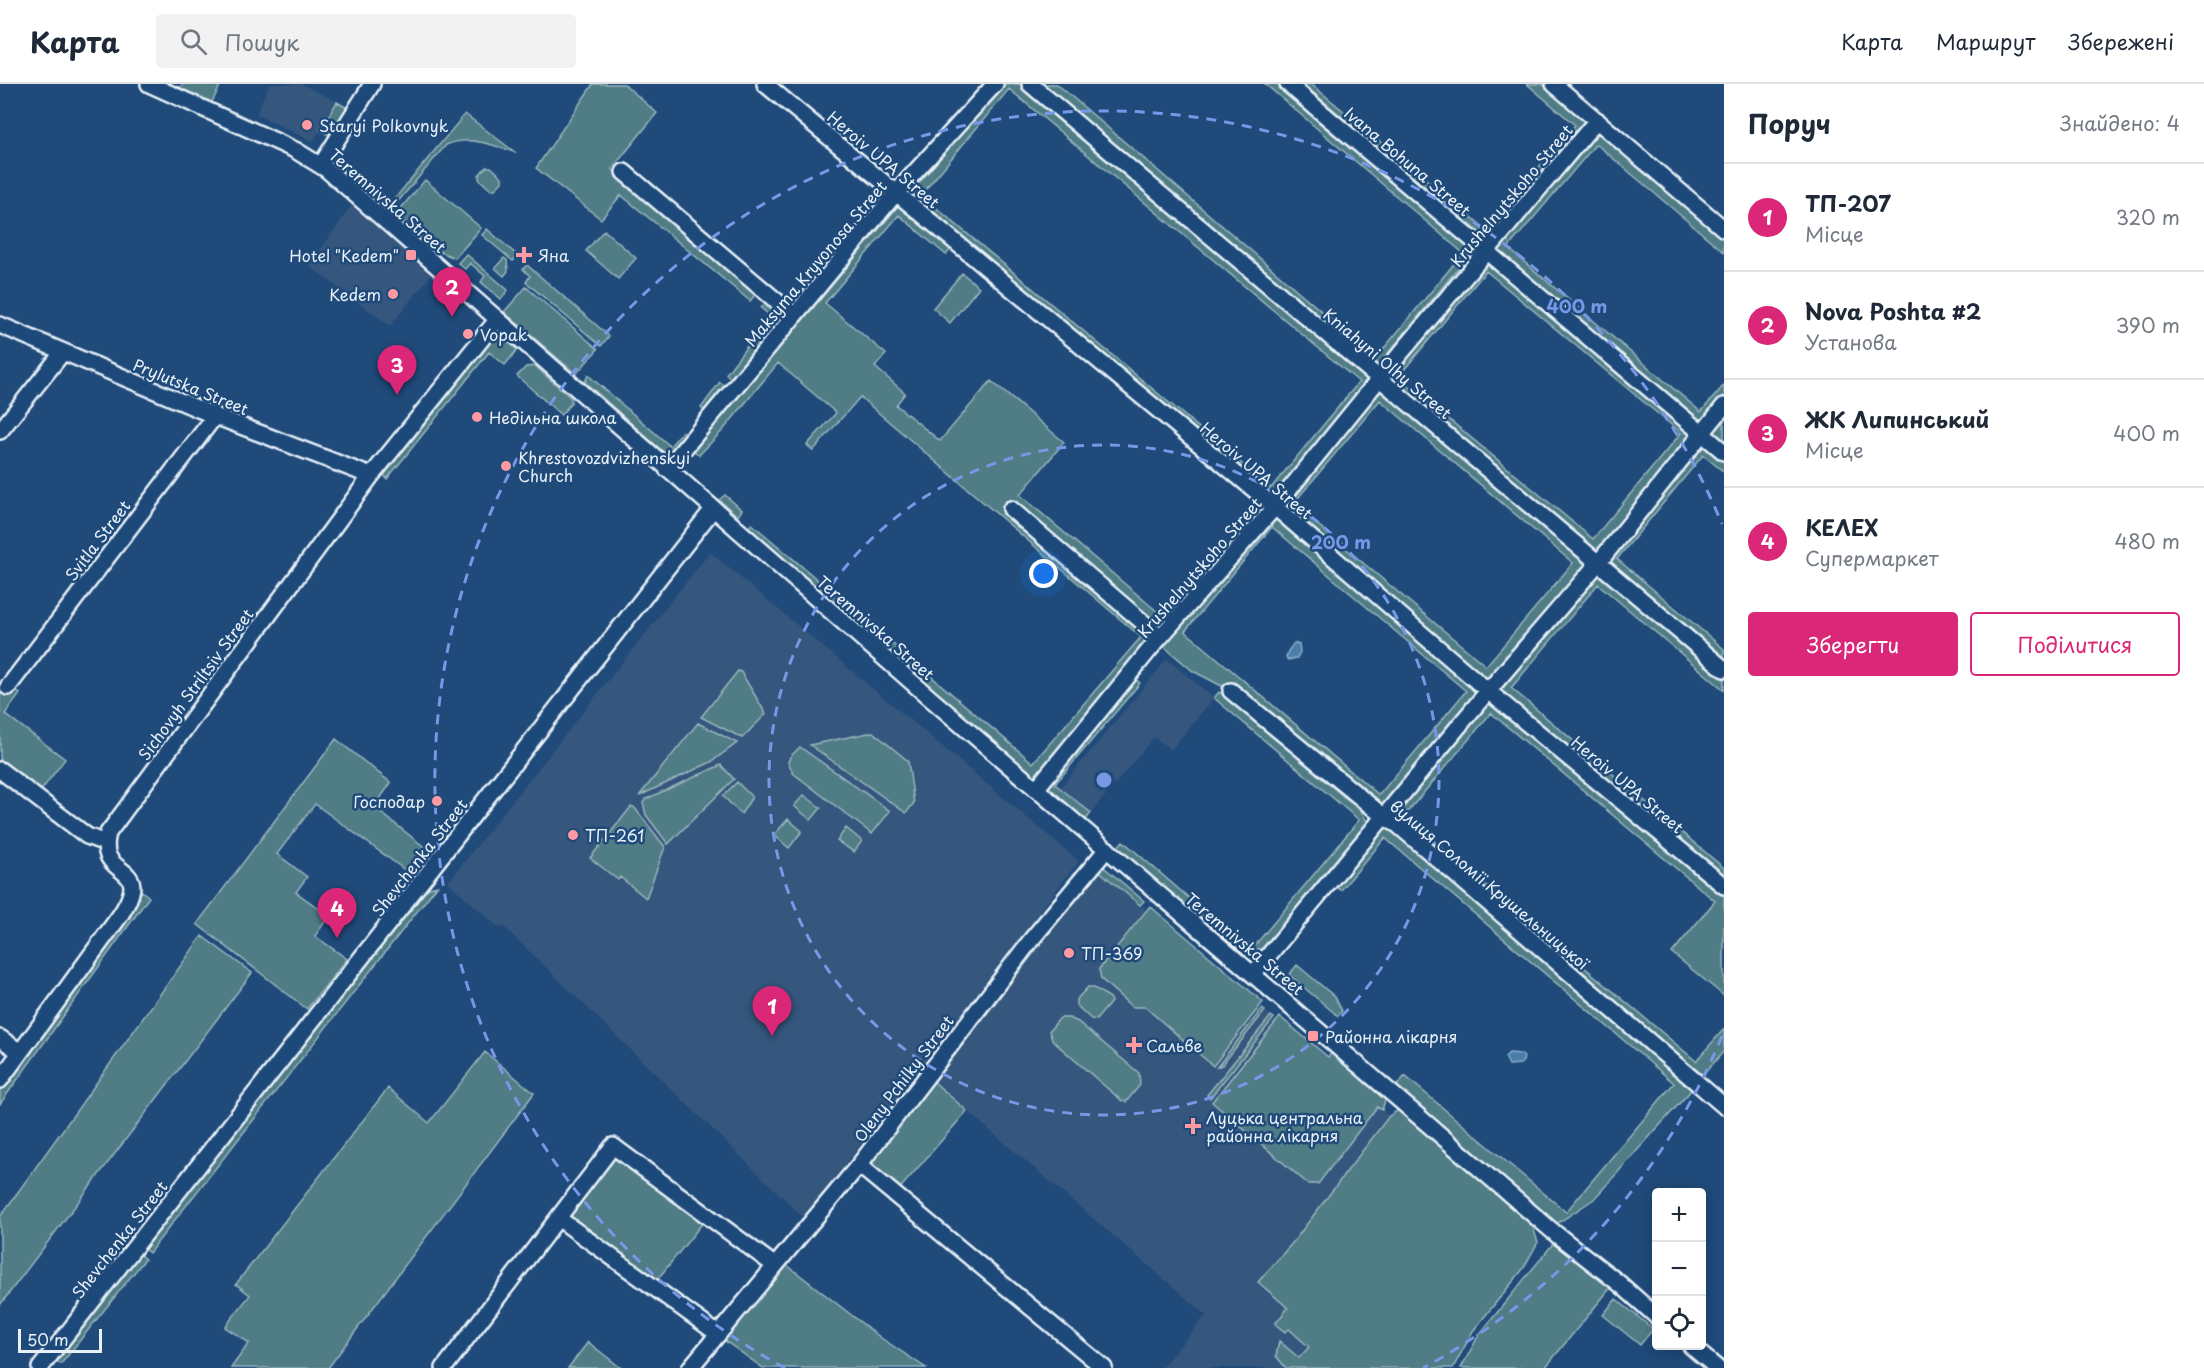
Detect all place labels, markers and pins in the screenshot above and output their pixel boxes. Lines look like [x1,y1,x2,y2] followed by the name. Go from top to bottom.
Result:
[319,113,449,137] place label: Staryi Polkovnyk
[300,118,314,132] marker: Staryi Polkovnyk
[289,243,399,267] place label: Hotel "Kedem"
[538,243,569,267] place label: Яна
[515,246,533,264] marker: Яна
[404,248,418,262] marker: Hotel "Kedem"
[432,268,472,317] pin: 2
[329,282,381,306] place label: Kedem
[386,287,400,301] marker: Kedem
[480,322,528,346] place label: Vopak
[461,327,475,341] marker: Vopak
[378,346,416,395] pin: 3
[489,405,617,429] place label: Недільна школа
[470,410,484,424] marker: Недільна школа
[518,445,690,487] place label: Khrestovozdvizhenskyi Church
[499,459,513,473] marker: Khrestovozdvizhenskyi Church
[1094,770,1114,790] centre of rings
[353,789,425,813] place label: Господар
[430,794,444,808] marker: Господар
[585,823,644,847] place label: ТП-261
[566,828,580,842] marker: ТП-261
[318,888,356,938] pin: 4
[1081,941,1142,965] place label: ТП-369
[1062,946,1076,960] marker: ТП-369
[752,986,792,1036] pin: 1
[1325,1024,1457,1048] place label: Районна лікарня
[1306,1029,1320,1043] marker: Районна лікарня
[1146,1033,1202,1057] place label: Сальве
[1127,1038,1141,1052] marker: Сальве
[1206,1105,1363,1147] place label: Луцька центральна районна лікарня
[1184,1117,1202,1135] marker: Луцька центральна районна лікарня

